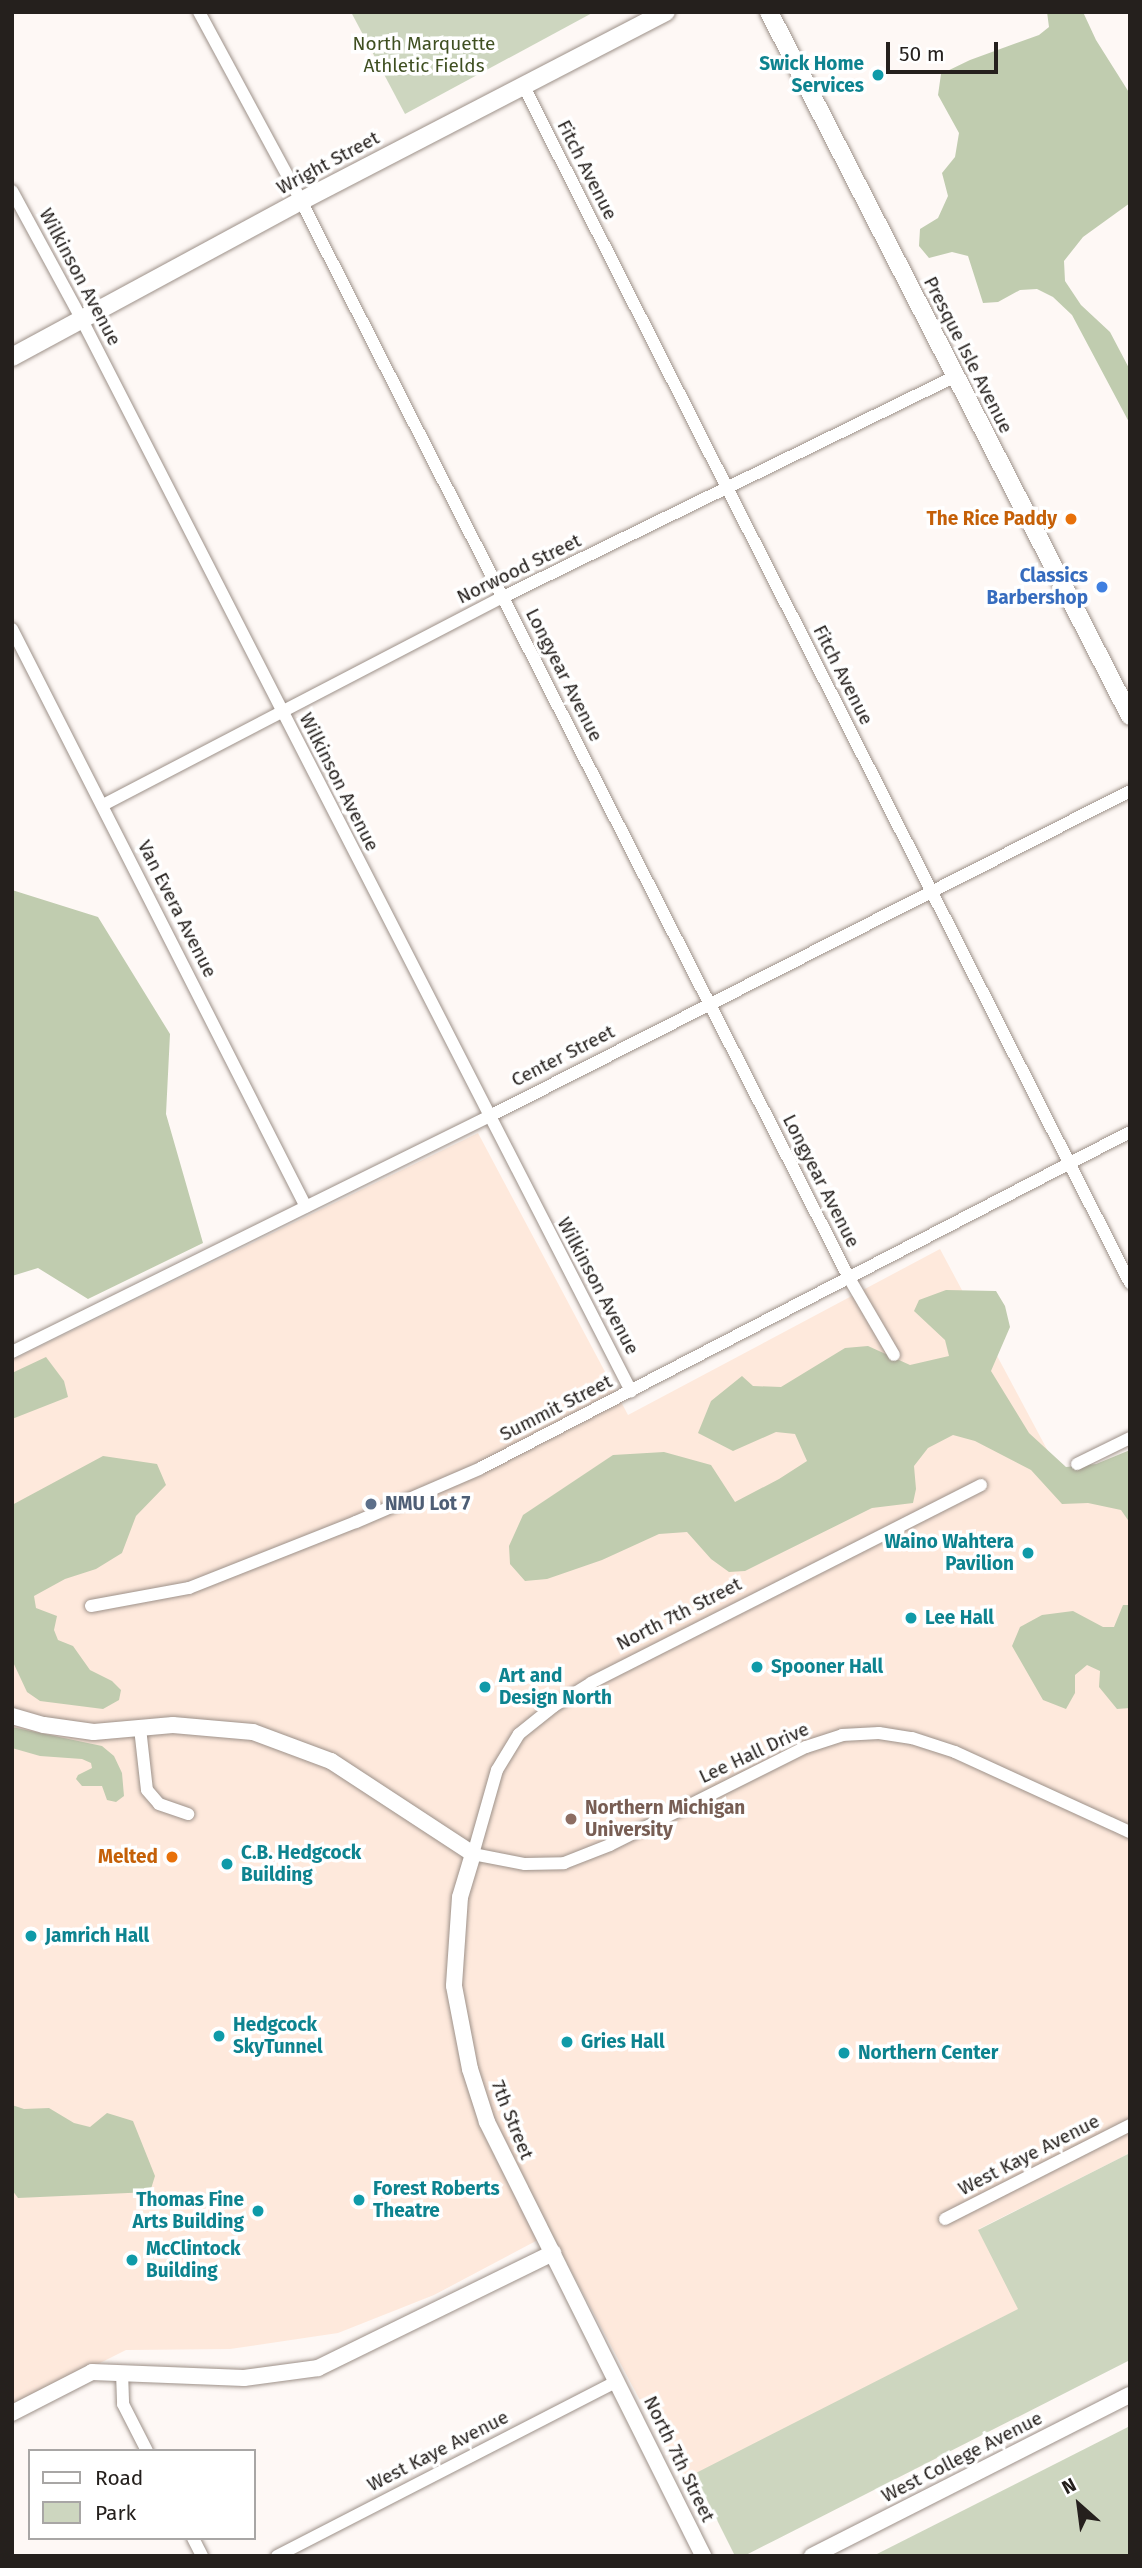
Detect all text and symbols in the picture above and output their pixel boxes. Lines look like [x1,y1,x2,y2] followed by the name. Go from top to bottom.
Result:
[890,28,1002,72] scale bar
[353,33,495,77] park label: North Marquette Athletic Fields
[899,41,945,67] text: 50 m
[759,53,864,97] place label: Swick Home Services
[870,67,886,83] marker: Swick Home Services
[552,116,622,224] street label: Fitch Avenue
[273,126,383,200] street label: Wright Street
[34,205,126,349] street label: Wilkinson Avenue
[919,273,1017,437] street label: Presque Isle Avenue
[927,508,1057,530] place label: The Rice Paddy
[1063,511,1079,527] marker: The Rice Paddy
[453,529,585,609] street label: Norwood Street
[986,565,1088,609] place label: Classics Barbershop
[1094,579,1110,595] marker: Classics Barbershop
[521,605,607,745] street label: Longyear Avenue
[808,621,878,729] street label: Fitch Avenue
[294,709,384,855] street label: Wilkinson Avenue
[133,837,221,981] street label: Van Evera Avenue
[508,1020,618,1092] street label: Center Street
[778,1111,864,1251] street label: Longyear Avenue
[552,1214,644,1358] street label: Wilkinson Avenue
[496,1370,616,1446] street label: Summit Street
[385,1493,470,1515] place label: NMU Lot 7
[363,1496,379,1512] marker: NMU Lot 7
[884,1531,1014,1575] place label: Waino Wahtera Pavilion
[1020,1545,1036,1561] marker: Waino Wahtera Pavilion
[613,1573,745,1655] street label: North 7th Street
[925,1607,994,1629] place label: Lee Hall
[903,1610,919,1626] marker: Lee Hall
[771,1656,883,1678] place label: Spooner Hall
[749,1659,765,1675] marker: Spooner Hall
[499,1665,612,1709] place label: Art and Design North
[477,1679,493,1695] marker: Art and Design North
[695,1718,813,1788] street label: Lee Hall Drive
[585,1797,745,1841] place label: Northern Michigan University
[563,1811,579,1827] marker: Northern Michigan University
[241,1842,361,1886] place label: C.B. Hedgcock Building
[98,1846,158,1868] place label: Melted
[164,1849,180,1865] marker: Melted
[219,1856,235,1872] marker: C.B. Hedgcock Building
[45,1925,149,1947] place label: Jamrich Hall
[23,1928,39,1944] marker: Jamrich Hall
[233,2014,323,2058] place label: Hedgcock SkyTunnel
[211,2028,227,2044] marker: Hedgcock SkyTunnel
[581,2031,665,2053] place label: Gries Hall
[559,2034,575,2050] marker: Gries Hall
[858,2042,998,2064] place label: Northern Center
[836,2045,852,2061] marker: Northern Center
[486,2077,538,2163] street label: 7th Street
[955,2110,1103,2200] street label: West Kaye Avenue
[373,2178,500,2222] place label: Forest Roberts Theatre
[132,2189,244,2233] place label: Thomas Fine Arts Building
[351,2192,367,2208] marker: Forest Roberts Theatre
[250,2203,266,2219] marker: Thomas Fine Arts Building
[146,2238,240,2282] place label: McClintock Building
[124,2252,140,2268] marker: McClintock Building
[639,2392,719,2526] street label: North 7th Street
[364,2406,512,2496] street label: West Kaye Avenue
[878,2407,1046,2507] street label: West College Avenue
[28,2449,256,2540] legend
[95,2465,143,2491] text: Road
[1044,2470,1114,2540] north arrow
[1058,2473,1080,2499] text: N
[95,2500,136,2526] text: Park

